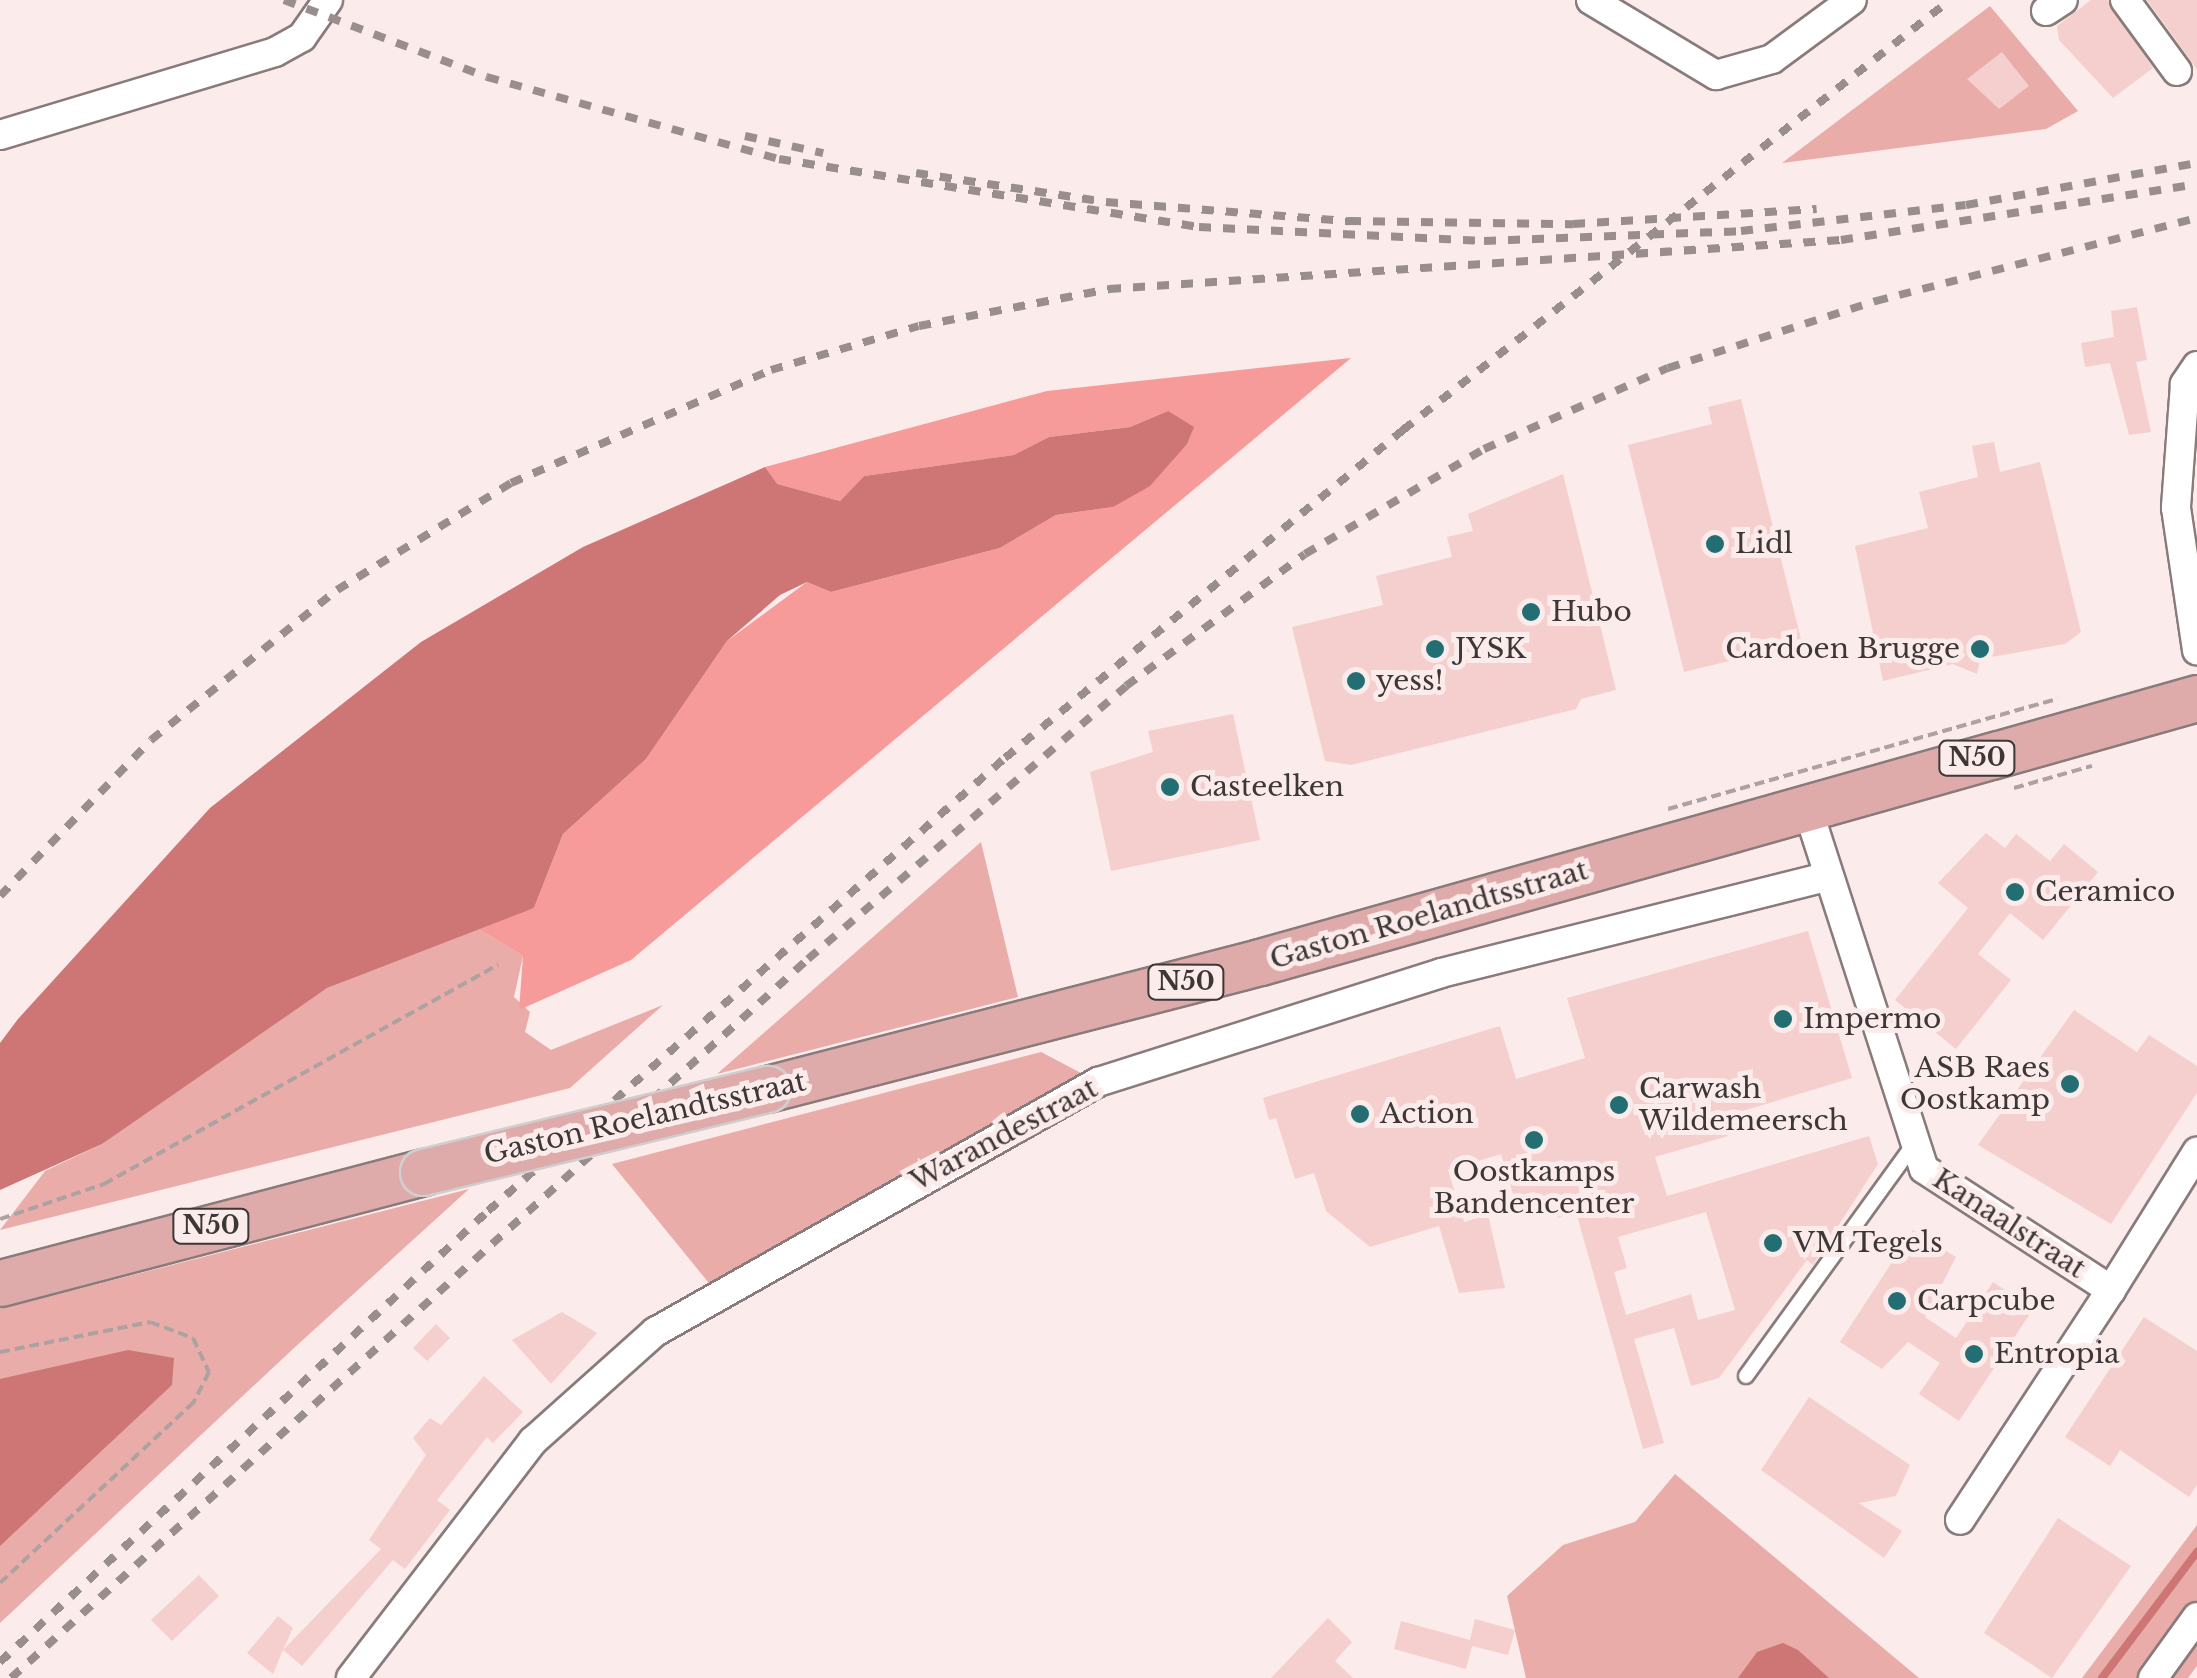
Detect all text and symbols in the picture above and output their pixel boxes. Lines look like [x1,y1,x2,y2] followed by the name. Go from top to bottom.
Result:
[1735,527,1793,561] place label: Lidl
[1704,533,1726,555] marker: Lidl
[1551,595,1632,629] place label: Hubo
[1520,601,1542,623] marker: Hubo
[1455,632,1526,666] place label: JYSK
[1725,632,1960,666] place label: Cardoen Brugge
[1424,638,1446,660] marker: JYSK
[1969,638,1991,660] marker: Cardoen Brugge
[1376,664,1443,698] place label: yess!
[1345,670,1367,692] marker: yess!
[1937,738,2017,778] road number: N50
[1190,770,1344,804] place label: Casteelken
[1159,776,1181,798] marker: Casteelken
[1266,853,1592,977] street label: Gaston Roelandtsstraat
[2035,875,2175,909] place label: Ceramico
[2004,881,2026,903] marker: Ceramico
[1146,962,1226,1002] road number: N50
[1803,1002,1941,1036] place label: Impermo
[1772,1008,1794,1030] marker: Impermo
[1900,1051,2050,1117] place label: ASB Raes Oostkamp
[481,1065,809,1171] street label: Gaston Roelandtsstraat
[905,1071,1103,1199] street label: Warandestraat
[1639,1072,1848,1138] place label: Carwash Wildemeersch
[2059,1073,2081,1095] marker: ASB Raes Oostkamp
[1608,1094,1630,1116] marker: Carwash Wildemeersch
[1380,1097,1474,1131] place label: Action
[1349,1103,1371,1125] marker: Action
[1523,1129,1545,1151] marker: Oostkamps Bandencenter
[1434,1155,1634,1221] place label: Oostkamps Bandencenter
[1926,1162,2092,1286] street label: Kanaalstraat
[171,1206,251,1246] road number: N50
[1793,1226,1944,1260] place label: VM Tegels
[1762,1232,1784,1254] marker: VM Tegels
[1917,1284,2055,1318] place label: Carpcube
[1886,1290,1908,1312] marker: Carpcube
[1994,1337,2120,1371] place label: Entropia
[1963,1343,1985,1365] marker: Entropia

